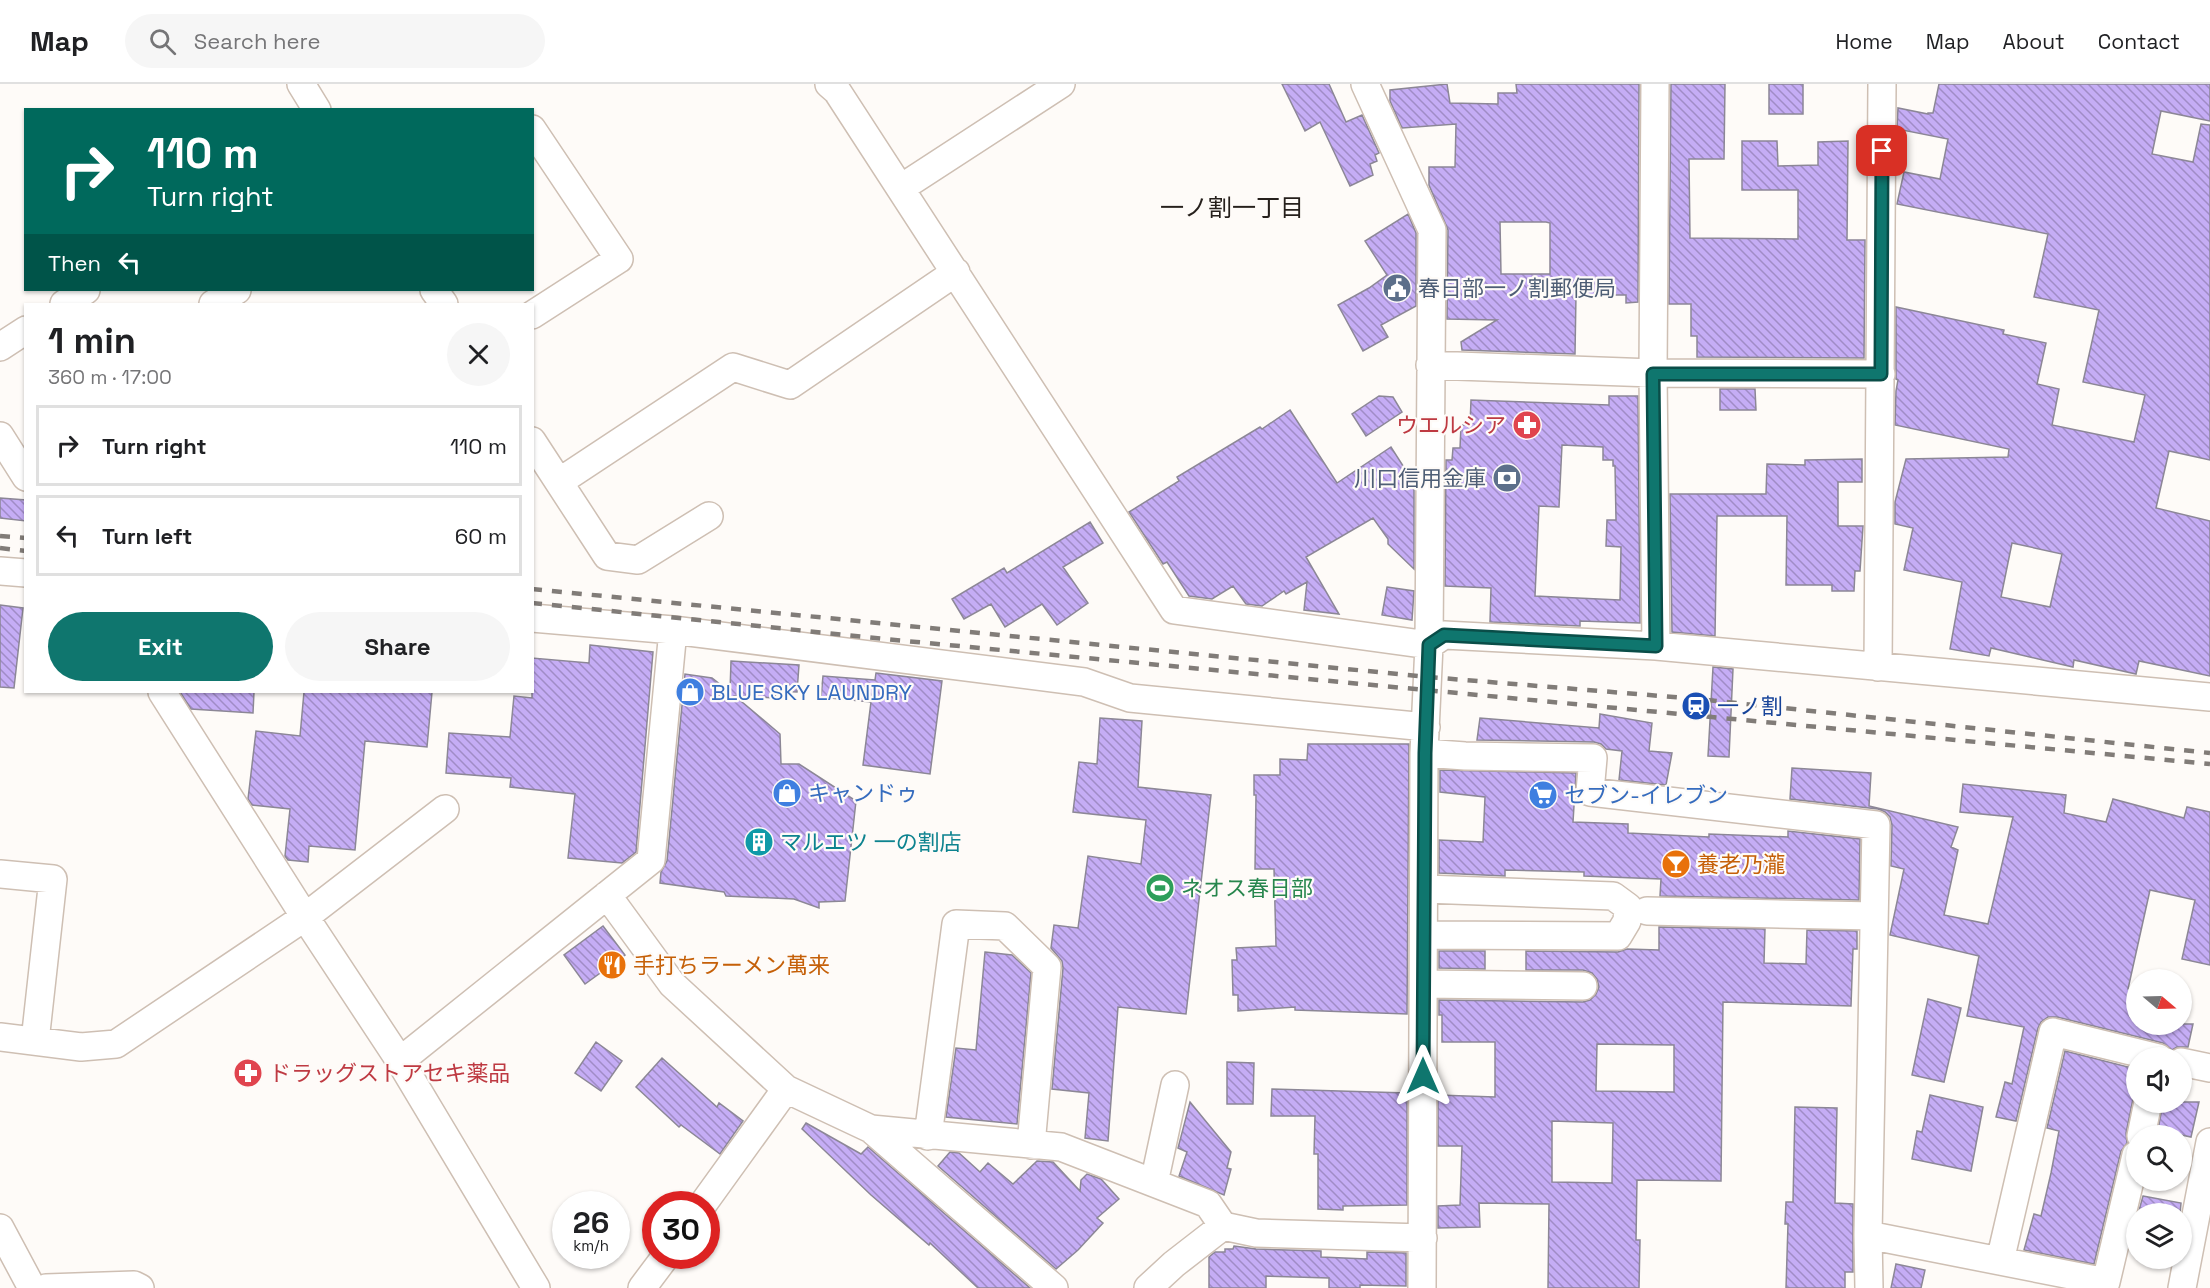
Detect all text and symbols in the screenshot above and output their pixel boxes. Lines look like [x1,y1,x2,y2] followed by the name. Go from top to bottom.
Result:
[125,14,545,68] search box
[30,23,89,59] text: Map
[146,25,179,58] icon: search
[194,27,321,55] text: Search here
[1835,28,1893,55] text: Home
[1926,28,1970,55] text: Map
[2003,28,2065,55] text: About
[2098,28,2180,55] text: Contact
[1856,125,1907,176] pin
[147,127,259,180] text: 110 m
[48,132,126,210] icon: right
[1865,134,1898,167] icon: arrive
[147,179,274,214] text: Turn right
[1160,192,1304,223] district label: 一ノ割一丁目
[113,246,146,279] icon: left
[48,249,101,277] text: Then
[1381,272,1413,304] public building icon: 春日部一ノ割郵便局
[1418,274,1616,302] place label: 春日部一ノ割郵便局
[48,318,136,364] text: 1 min
[447,323,510,386] button: close
[48,364,172,390] text: 360 m · 17:00
[1511,409,1543,441] pharmacy icon: ウエルシア
[1396,411,1506,439] place label: ウエルシア
[51,429,84,462] icon: right
[102,432,207,460] text: Turn right
[450,432,507,460] text: 110 m
[1491,462,1523,494] bank icon: 川口信用金庫
[1354,464,1486,492] place label: 川口信用金庫
[51,519,84,552] icon: left
[102,522,192,550] text: Turn left
[455,522,507,550] text: 60 m
[48,612,273,681] button: Exit
[285,612,510,681] button: Share
[674,676,706,708] shop icon: BLUE SKY LAUNDRY
[711,678,913,706] place label: BLUE SKY LAUNDRY
[1680,690,1712,722] station icon: 一ノ割
[1717,692,1783,720] place label: 一ノ割
[771,777,803,809] shop icon: キャンドゥ
[808,779,918,807] place label: キャンドゥ
[1527,779,1559,811] supermarket icon: セブン-イレブン
[1564,781,1728,809] place label: セブン-イレブン
[743,826,775,858] building icon: マルエツ 一の割店
[780,828,962,856] place label: マルエツ 一の割店
[1660,848,1692,880] bar icon: 養老乃瀧
[1697,850,1785,878] place label: 養老乃瀧
[1144,872,1176,904] sports icon: ネオス春日部
[1181,874,1313,902] place label: ネオス春日部
[596,949,628,981] restaurant icon: 手打ちラーメン萬来
[633,951,830,979] place label: 手打ちラーメン萬来
[2126,969,2192,1035] north arrow
[2126,969,2192,1269] map controls
[1391,1044,1455,1108] position arrow
[2126,1047,2192,1113] button: sound
[232,1057,264,1089] pharmacy icon: ドラッグストアセキ薬品
[269,1059,511,1087] place label: ドラッグストアセキ薬品
[2126,1125,2192,1191] button: search
[642,1191,720,1269] speed limit sign: 30
[573,1203,609,1242] text: 26
[2126,1203,2192,1269] button: layers
[573,1236,609,1255] text: km/h

